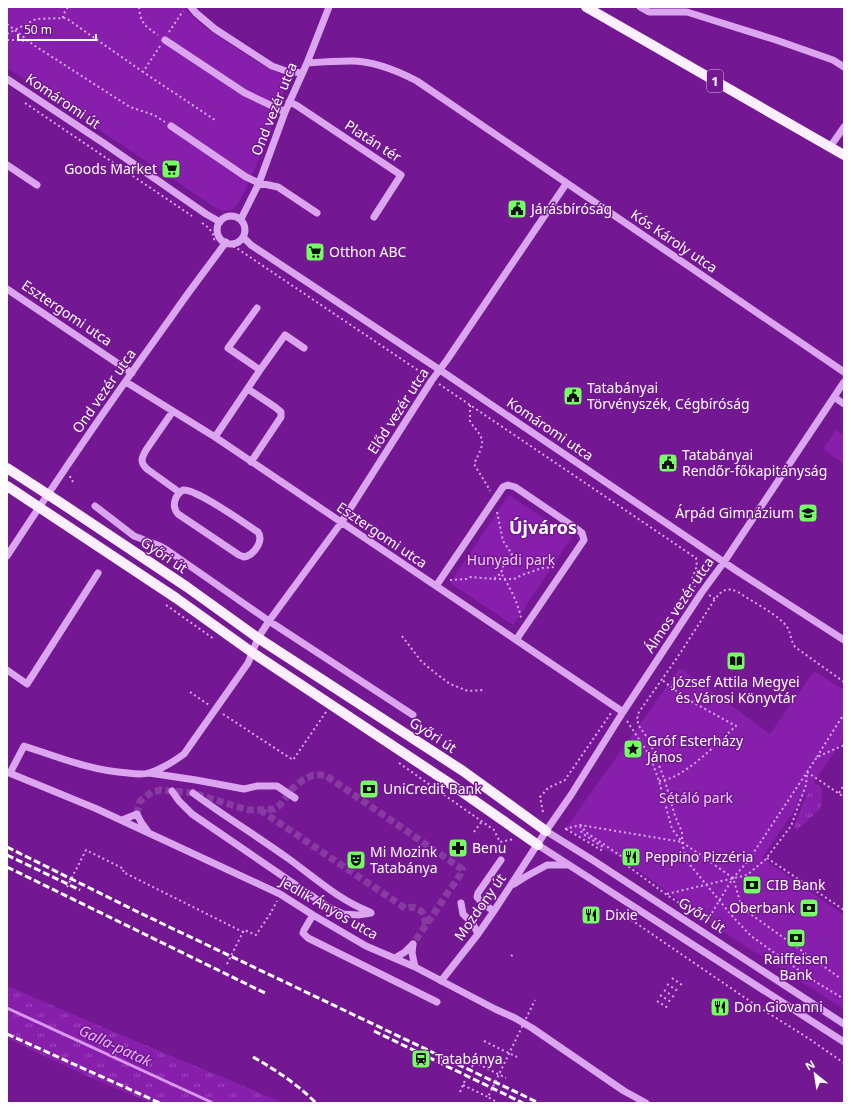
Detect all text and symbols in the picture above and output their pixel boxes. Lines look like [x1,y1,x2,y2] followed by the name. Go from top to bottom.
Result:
[18,16,96,42] scale bar
[24,21,52,38] text: 50 m
[246,59,301,158] street label: Ond vezér utca
[22,69,104,133] street label: Komáromi út
[707,70,723,92] road number: 1
[341,115,405,166] street label: Platán tér
[160,158,182,180] supermarket icon: Goods Market
[64,159,157,178] place label: Goods Market
[506,198,528,220] public building icon: Járásbíróság
[529,199,612,218] place label: Járásbíróság
[627,205,721,277] street label: Kós Károly utca
[304,241,326,263] supermarket icon: Otthon ABC
[329,242,407,261] place label: Otthon ABC
[18,275,116,350] street label: Esztergomi utca
[67,345,140,437] street label: Ond vezér utca
[363,364,433,457] street label: Előd vezér utca
[587,378,750,413] place label: Tatabányai Törvényszék, Cégbíróság
[562,385,584,407] public building icon: Tatabányai Törvényszék, Cégbíróság
[503,393,597,465] street label: Komáromi utca
[682,445,827,480] place label: Tatabányai Rendőr-főkapitányság
[657,452,679,474] public building icon: Tatabányai Rendőr-főkapitányság
[333,497,431,572] street label: Esztergomi utca
[797,502,819,524] school or university icon: Árpád Gimnázium
[675,503,794,522] place label: Árpád Gimnázium
[509,515,577,539] district label: Újváros
[137,532,191,577] street label: Győri út
[467,550,556,569] park label: Hunyadi park
[640,553,718,656] street label: Álmos vezér utca
[725,650,747,672] library icon: József Attila Megyei és Városi Könyvtár
[670,672,800,707] place label: József Attila Megyei és Városi Könyvtár
[406,712,460,757] street label: Győri út
[645,731,744,766] place label: Gróf Esterházy János
[622,738,644,760] place icon: Gróf Esterházy János
[358,778,380,800] bank icon: UniCredit Bank
[383,779,482,798] place label: UniCredit Bank
[659,788,733,807] park label: Sétáló park
[447,837,469,859] pharmacy icon: Benu
[472,838,506,857] place label: Benu
[370,842,438,877] place label: Mi Mozink Tatabánya
[620,846,642,868] restaurant icon: Peppino Pizzéria
[645,847,753,866] place label: Peppino Pizzéria
[345,849,367,871] theatre icon: Mi Mozink Tatabánya
[449,869,510,944] street label: Mozdony út
[275,871,382,943] street label: Jedlik Ányos utca
[741,874,763,896] bank icon: CIB Bank
[766,875,826,894] place label: CIB Bank
[675,892,729,937] street label: Győri út
[798,897,820,919] bank icon: Oberbank
[729,898,796,917] place label: Oberbank
[580,904,602,926] restaurant icon: Dixie
[605,905,638,924] place label: Dixie
[785,927,807,949] bank icon: Raiffeisen Bank
[764,949,828,984] place label: Raiffeisen Bank
[709,996,731,1018] restaurant icon: Don Giovanni
[734,997,823,1016] place label: Don Giovanni
[76,1020,155,1071] water label: Galla-patak
[410,1048,432,1070] station icon: Tatabánya
[435,1049,503,1068] place label: Tatabánya
[795,1054,835,1094] north arrow
[802,1056,817,1074] text: N

